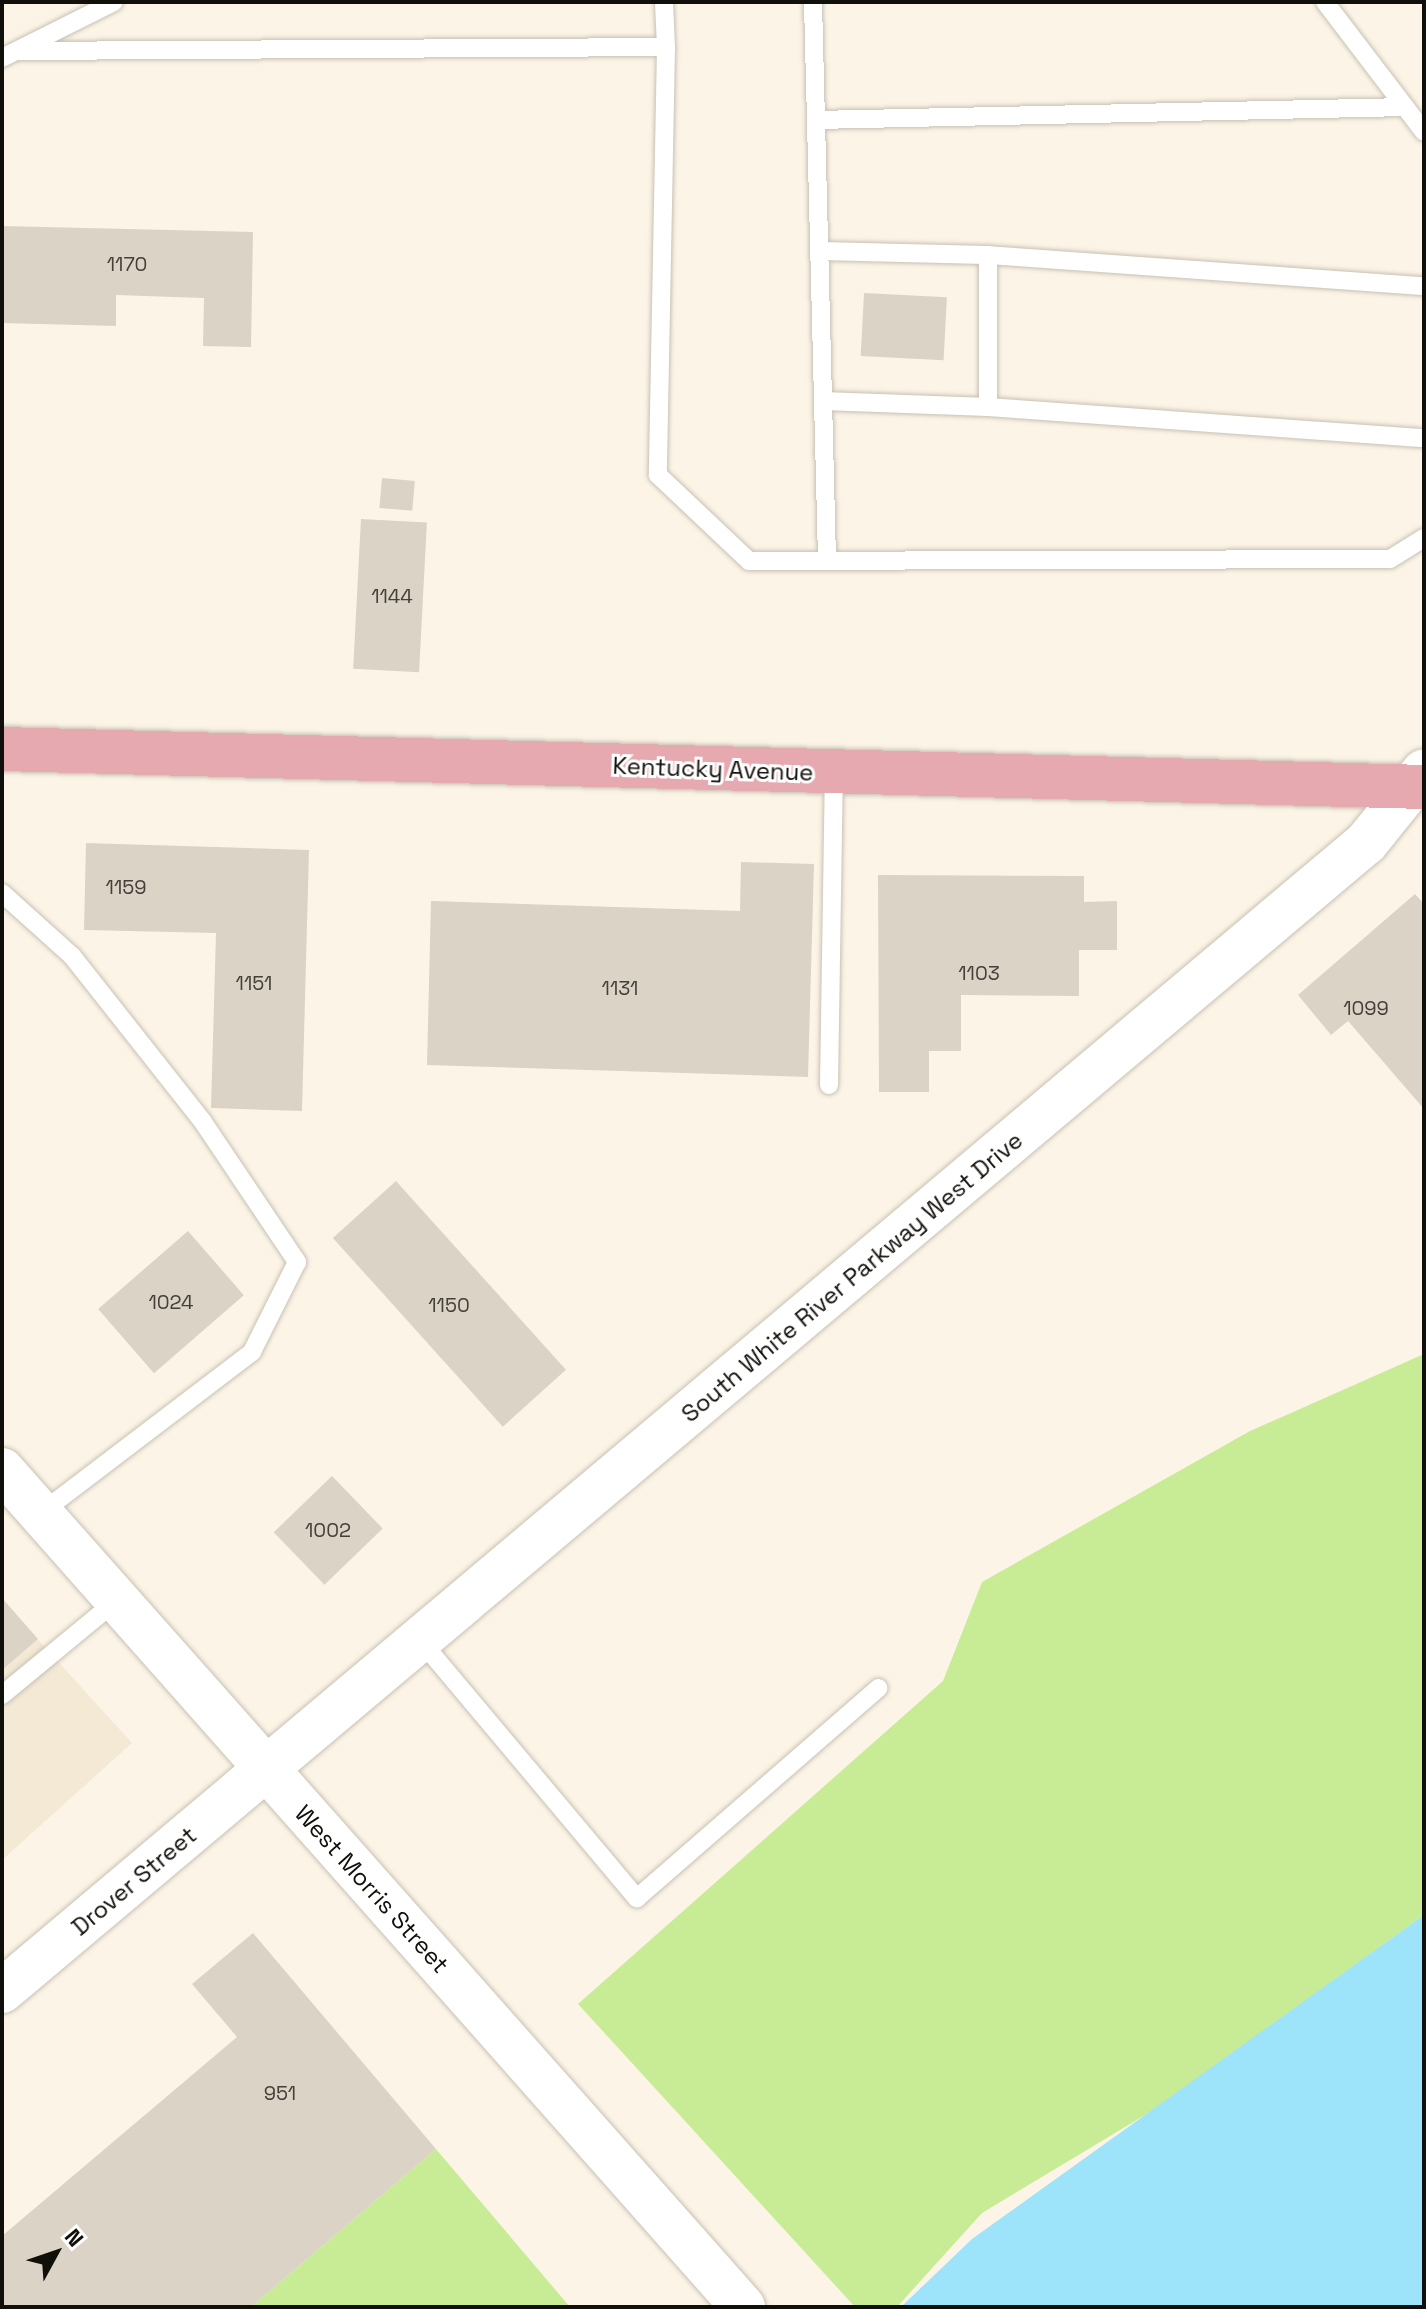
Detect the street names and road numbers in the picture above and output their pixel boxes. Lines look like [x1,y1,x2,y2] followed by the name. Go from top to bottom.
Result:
[612,751,814,787] street label: Kentucky Avenue
[675,1126,1029,1428] street label: South White River Parkway West Drive
[289,1799,455,1979] street label: West Morris Street
[66,1820,202,1942] street label: Drover Street

